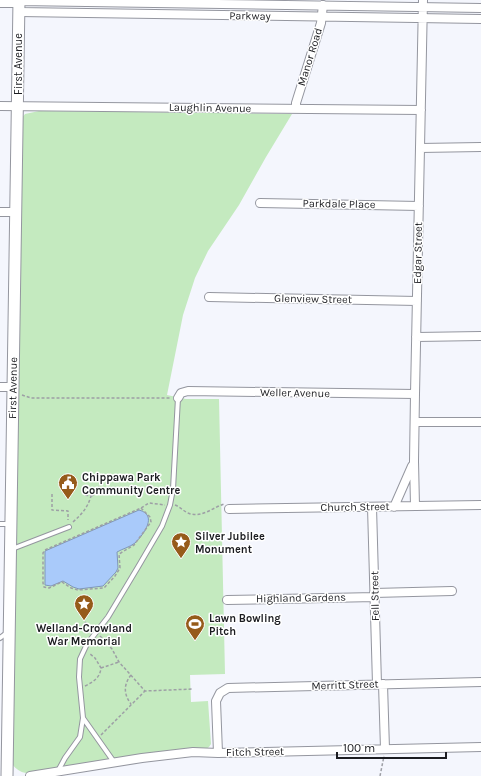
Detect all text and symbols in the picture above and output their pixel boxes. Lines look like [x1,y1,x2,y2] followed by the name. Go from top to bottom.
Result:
[229,9,271,23] street label: Parkway
[295,26,325,88] street label: Manor Road
[12,33,25,95] street label: First Avenue
[169,101,252,115] street label: Laughlin Avenue
[302,197,376,211] street label: Parkdale Place
[411,222,425,284] street label: Edgar Street
[274,292,352,306] street label: Glenview Street
[6,357,20,419] street label: First Avenue
[260,386,330,400] street label: Weller Avenue
[82,471,180,497] place label: Chippawa Park Community Centre
[57,472,79,500] public building icon: Chippawa Park Community Centre
[320,500,390,514] street label: Church Street
[195,530,265,556] place label: Silver Jubilee Monument
[170,531,192,559] place icon: Silver Jubilee Monument
[368,571,382,621] street label: Fell Street
[256,591,346,605] street label: Highland Gardens
[73,593,95,621] place icon: Welland-Crowland War Memorial
[209,612,281,638] place label: Lawn Bowling Pitch
[184,613,206,641] sports icon: Lawn Bowling Pitch
[36,622,132,648] place label: Welland-Crowland War Memorial
[311,677,379,693] street label: Merritt Street
[337,734,446,760] scale bar
[343,741,375,755] text: 100 m
[226,745,284,759] street label: Fitch Street

